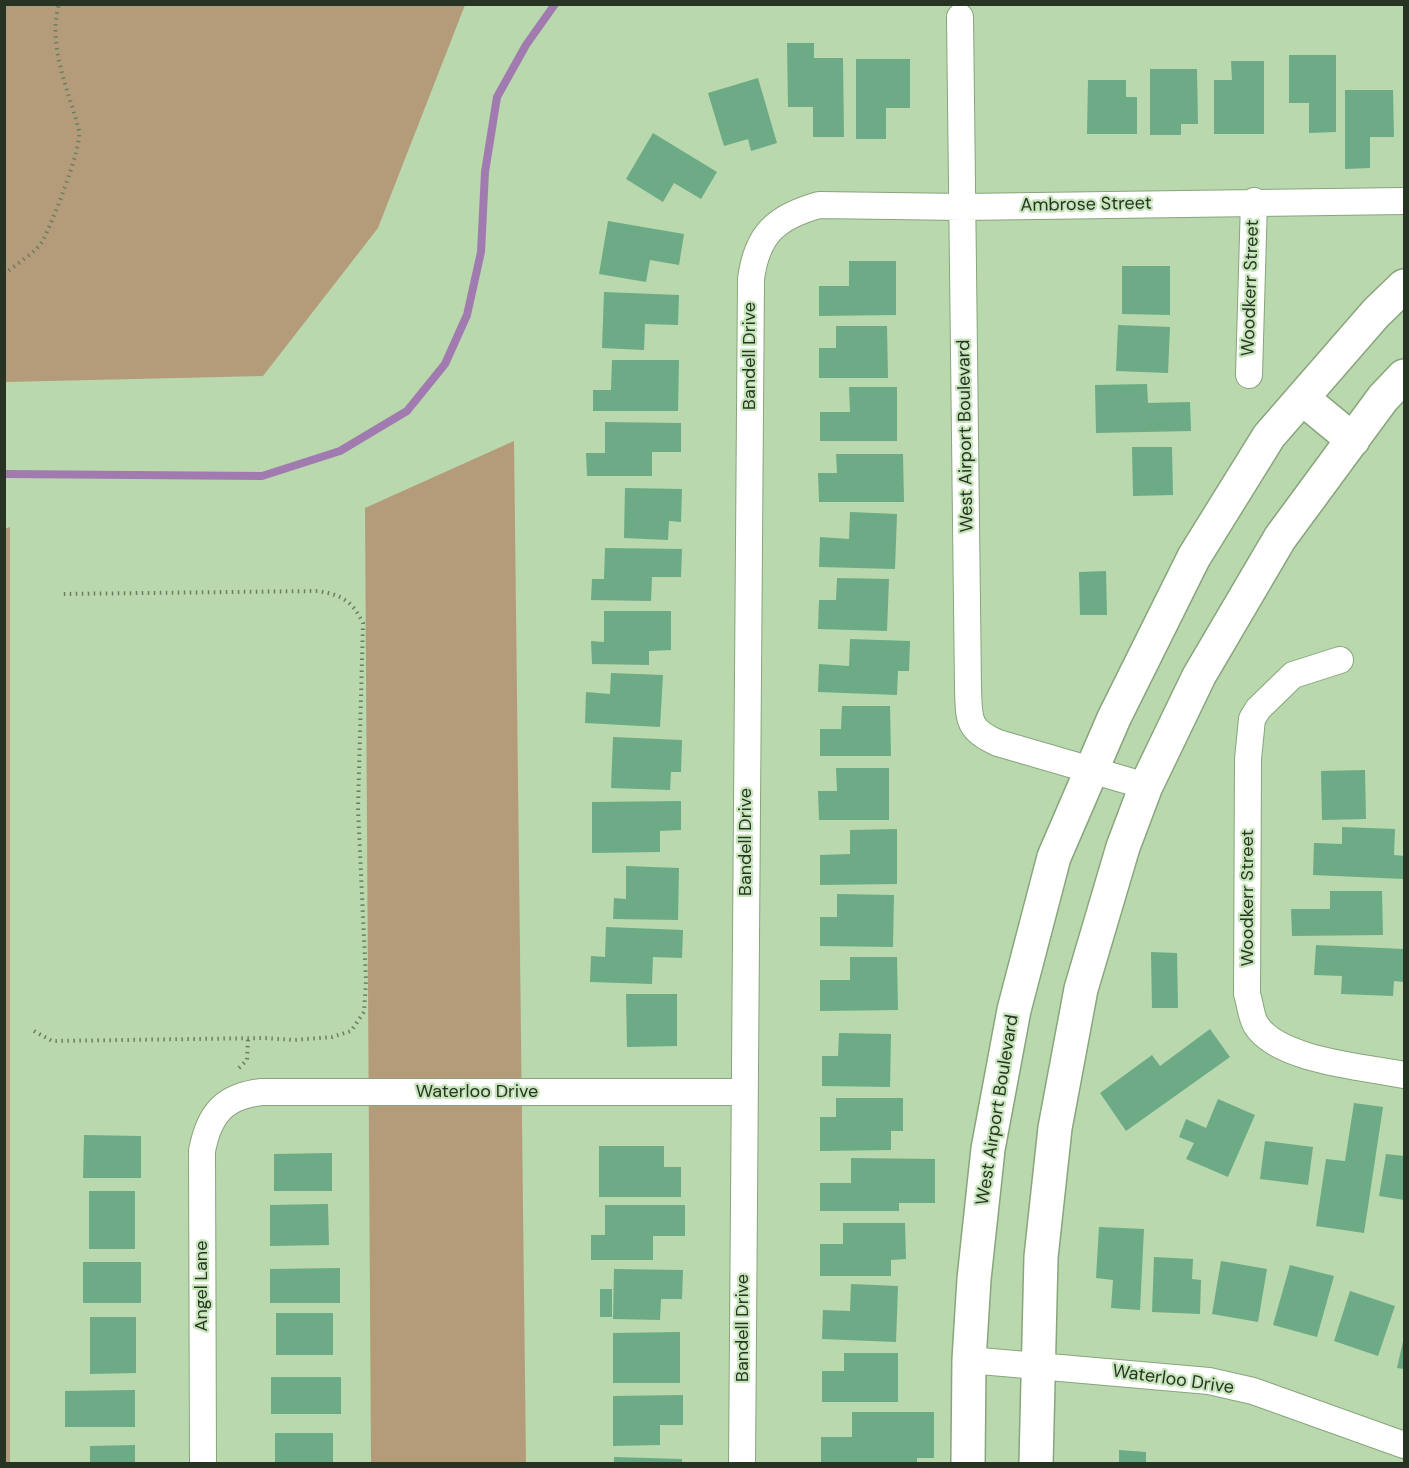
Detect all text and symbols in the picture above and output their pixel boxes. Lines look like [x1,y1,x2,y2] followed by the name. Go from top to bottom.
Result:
[1020,193,1152,217] street label: Ambrose Street
[1238,219,1264,357] street label: Woodkerr Street
[739,302,761,410] street label: Bandell Drive
[954,339,978,533] street label: West Airport Boulevard
[735,788,757,896] street label: Bandell Drive
[1237,830,1259,966] street label: Woodkerr Street
[972,1013,1024,1207] street label: West Airport Boulevard
[416,1081,538,1103] street label: Waterloo Drive
[191,1241,213,1331] street label: Angel Lane
[732,1274,754,1382] street label: Bandell Drive
[1111,1361,1235,1399] street label: Waterloo Drive

